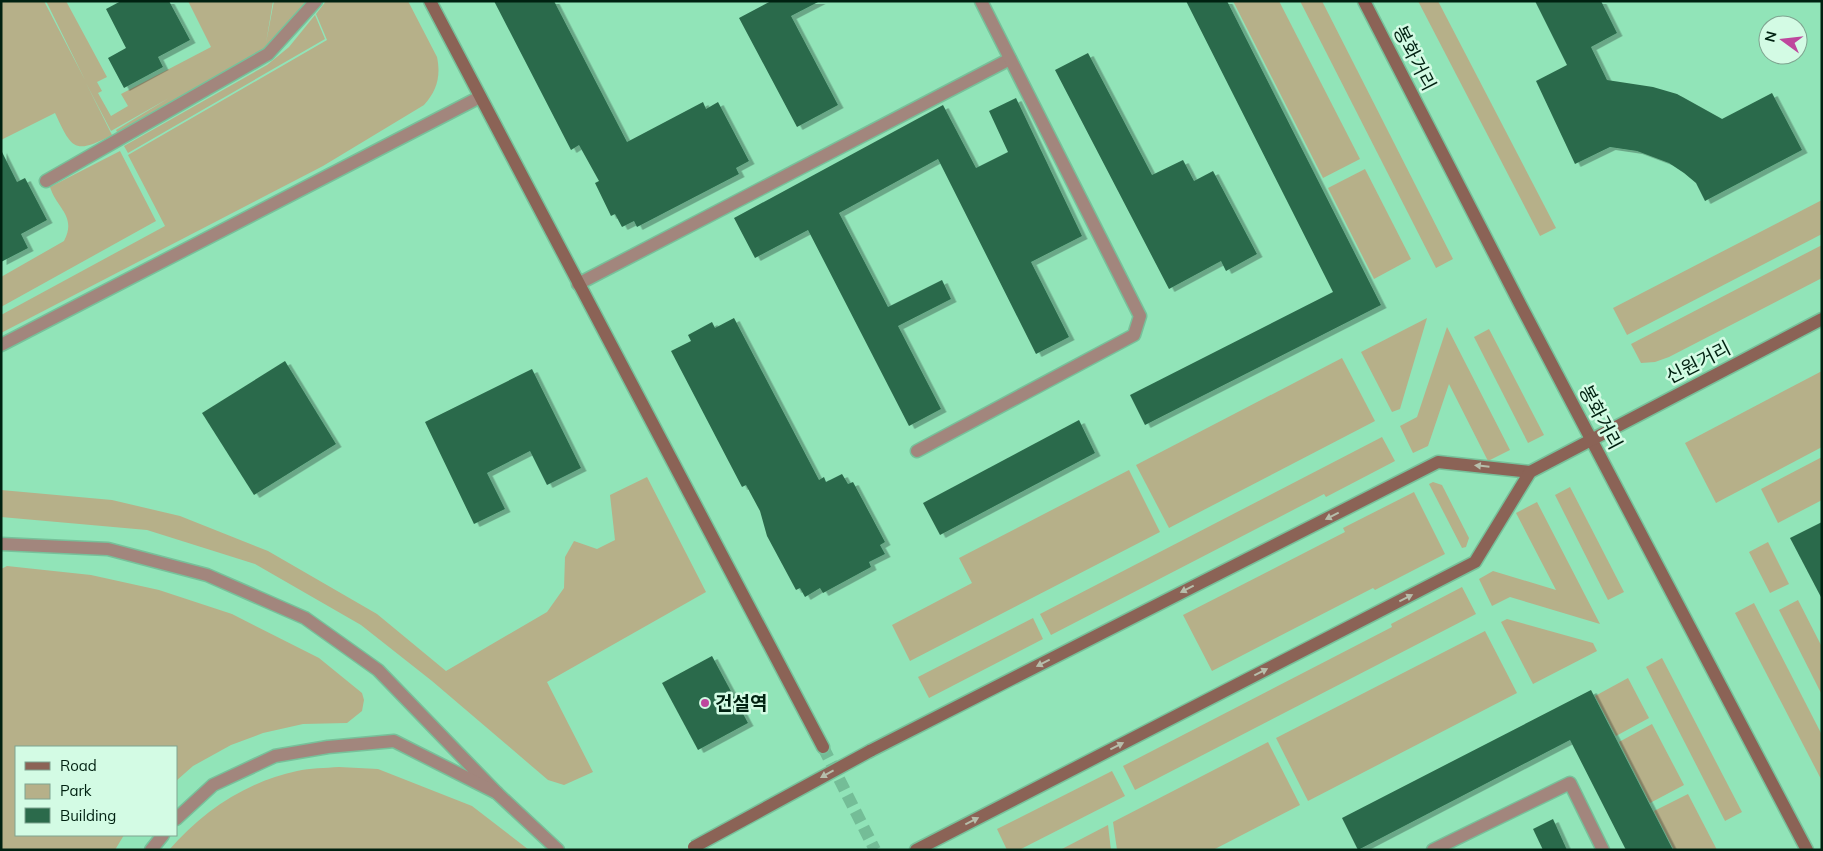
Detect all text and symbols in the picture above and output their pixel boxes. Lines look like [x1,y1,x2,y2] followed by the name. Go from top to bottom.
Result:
[1758,15,1808,65] north arrow
[1388,21,1442,95] street label: 봉화거리
[1760,29,1781,44] text: N
[1661,335,1735,389] street label: 신원거리
[1574,380,1628,454] street label: 봉화거리
[1473,462,1489,470] one-way arrow
[1325,512,1339,520] one-way arrow
[1180,585,1195,593] one-way arrow
[1399,594,1413,602] one-way arrow
[1035,659,1050,667] one-way arrow
[1254,668,1269,676] one-way arrow
[715,691,767,715] place label: 건설역
[699,697,711,709] marker: 건설역
[1110,742,1124,750] one-way arrow
[15,746,178,836] legend
[60,756,97,775] text: Road
[820,770,834,779] one-way arrow
[60,781,92,800] text: Park
[60,806,116,825] text: Building
[965,817,980,825] one-way arrow

